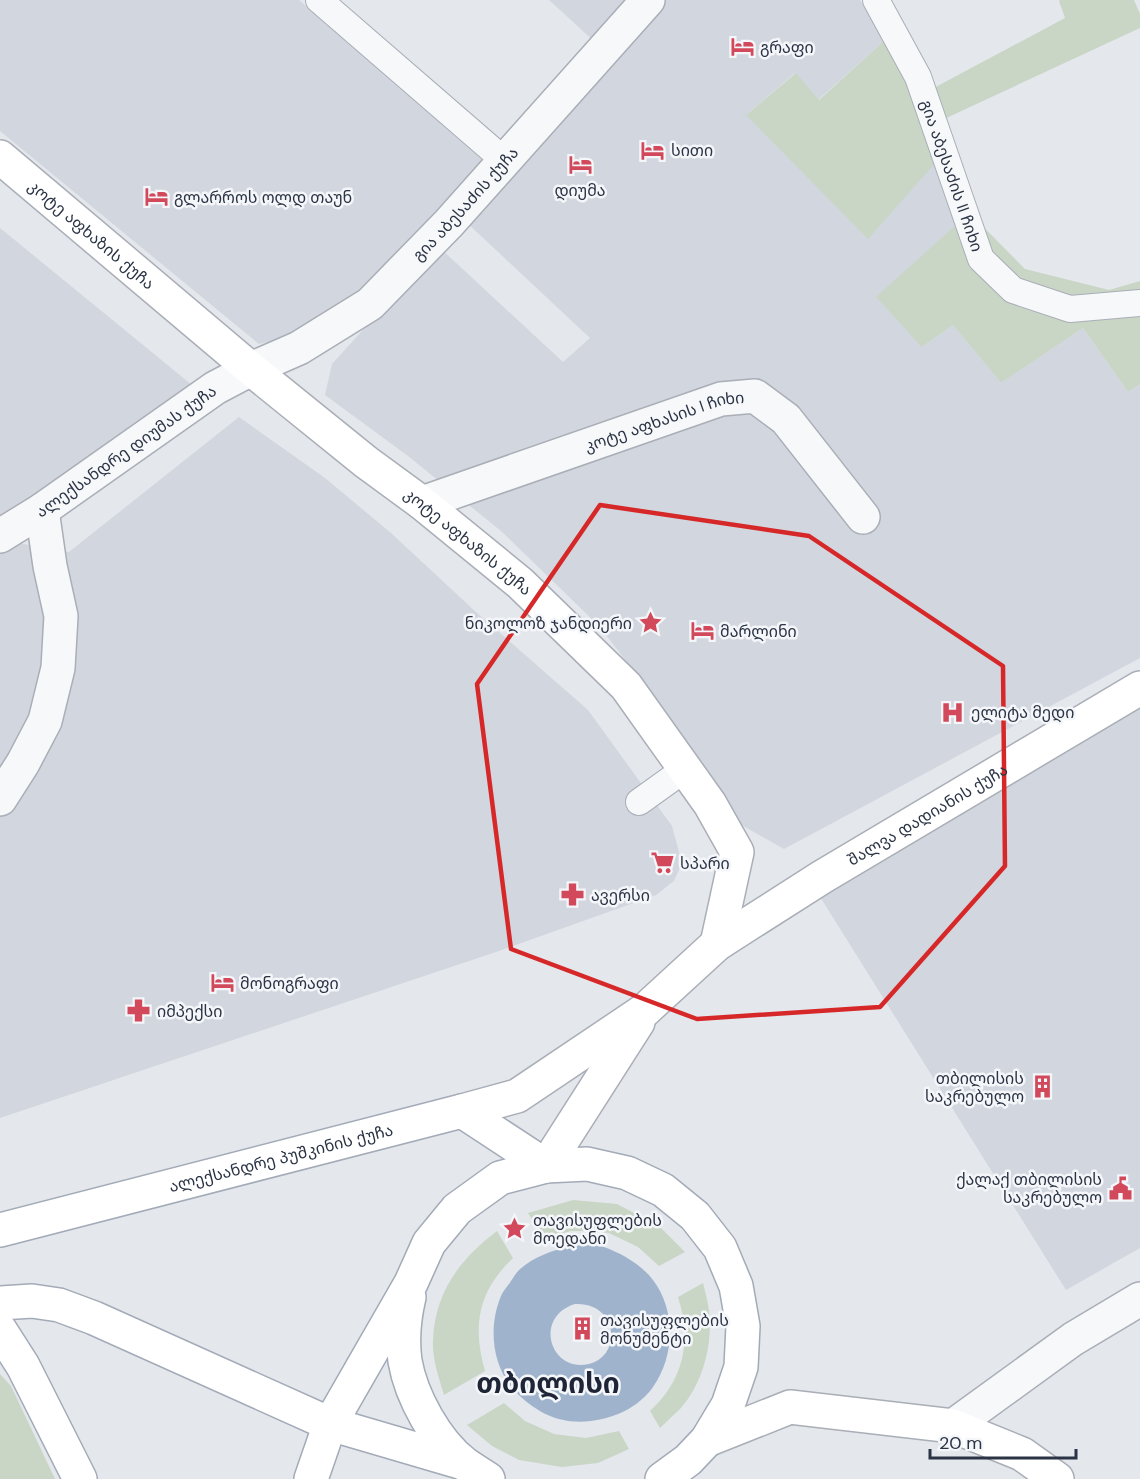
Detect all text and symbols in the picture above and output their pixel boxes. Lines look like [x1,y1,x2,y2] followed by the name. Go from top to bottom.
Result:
[729,34,755,60] hotel icon: გრაფი
[760,37,814,58] place label: გრაფი
[916,97,988,254] street label: გია აბესაძის II ჩიხი
[640,137,666,163] hotel icon: სითი
[671,140,713,161] place label: სითი
[407,142,523,265] street label: გია აბესაძის ქუჩა
[567,152,593,178] hotel icon: დიუმა
[24,175,159,294] street label: კოტე აფხაზის ქუჩა
[554,180,606,201] place label: დიუმა
[143,184,169,210] hotel icon: გლარროს ოლდ თაუნ
[174,187,352,208] place label: გლარროს ოლდ თაუნ
[32,380,220,522] street label: ალექსანდრე დიუმას ქუჩა
[581,387,745,456] street label: კოტე აფხასის I ჩიხი
[400,483,537,600] street label: კოტე აფხაზის ქუჩა
[637,610,663,636] place icon: ნიკოლოზ ჯანდიერი
[465,613,632,634] place label: ნიკოლოზ ჯანდიერი
[689,618,715,644] hotel icon: მარლინი
[720,621,797,642] place label: მარლინი
[940,699,966,725] hospital icon: ელიტა მედი
[971,702,1074,723] place label: ელიტა მედი
[843,759,1011,870] street label: შალვა დადიანის ქუჩა
[649,850,675,876] supermarket icon: სპარი
[680,853,730,874] place label: სპარი
[560,882,586,908] pharmacy icon: ავერსი
[591,885,650,906] place label: ავერსი
[209,970,235,996] hotel icon: მონოგრაფი
[240,973,339,994] place label: მონოგრაფი
[126,998,152,1024] pharmacy icon: იმპექსი
[157,1001,222,1022] place label: იმპექსი
[925,1068,1024,1107] place label: თბილისის საკრებულო
[1029,1074,1055,1100] building icon: თბილისის საკრებულო
[167,1119,395,1197] street label: ალექსანდრე პუშკინის ქუჩა
[956,1169,1102,1208] place label: ქალაქ თბილისის საკრებულო
[1107,1175,1133,1201] public building icon: ქალაქ თბილისის საკრებულო
[533,1210,662,1249] place label: თავისუფლების მოედანი
[502,1216,528,1242] place icon: თავისუფლების მოედანი
[600,1310,729,1349] place label: თავისუფლების მონუმენტი
[569,1316,595,1342] building icon: თავისუფლების მონუმენტი
[476,1365,620,1402] district label: თბილისი
[930,1422,1076,1460] scale bar
[939,1431,982,1455] text: 20 m

